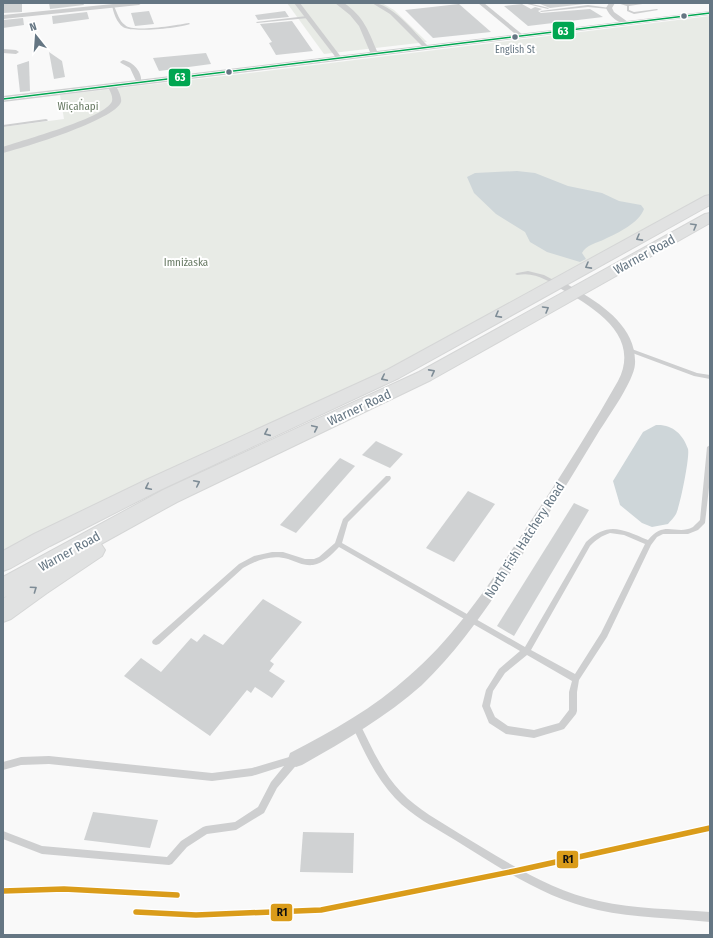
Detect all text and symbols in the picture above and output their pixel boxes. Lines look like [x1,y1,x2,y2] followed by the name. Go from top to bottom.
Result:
[679,11,689,21] unlabelled marker
[16,16,56,56] north arrow
[28,20,38,34] text: N
[552,21,575,40] line badge: 63
[558,25,568,38] text: 63
[510,32,520,42] marker: English St
[495,44,536,56] place label: English St
[224,67,234,77] unlabelled marker
[168,68,191,87] line badge: 63
[175,71,185,84] text: 63
[58,98,99,113] park label: Wic̣aḣapi
[690,224,697,231] one-way arrow
[611,231,678,277] street label: Warner Road
[636,234,643,241] one-way arrow
[164,256,208,269] park label: Imniżaska
[584,262,592,269] one-way arrow
[542,307,549,314] one-way arrow
[495,311,503,318] one-way arrow
[428,370,436,377] one-way arrow
[381,373,389,381] one-way arrow
[325,386,393,429] street label: Warner Road
[311,425,318,433] one-way arrow
[263,428,271,436] one-way arrow
[193,480,201,488] one-way arrow
[481,480,567,601] street label: North Fish Hatchery Road
[145,482,153,490] one-way arrow
[36,528,103,574] street label: Warner Road
[30,587,37,594] one-way arrow
[556,850,579,869] line badge: R1
[563,853,573,866] text: R1
[270,903,293,922] line badge: R1
[277,906,287,919] text: R1

